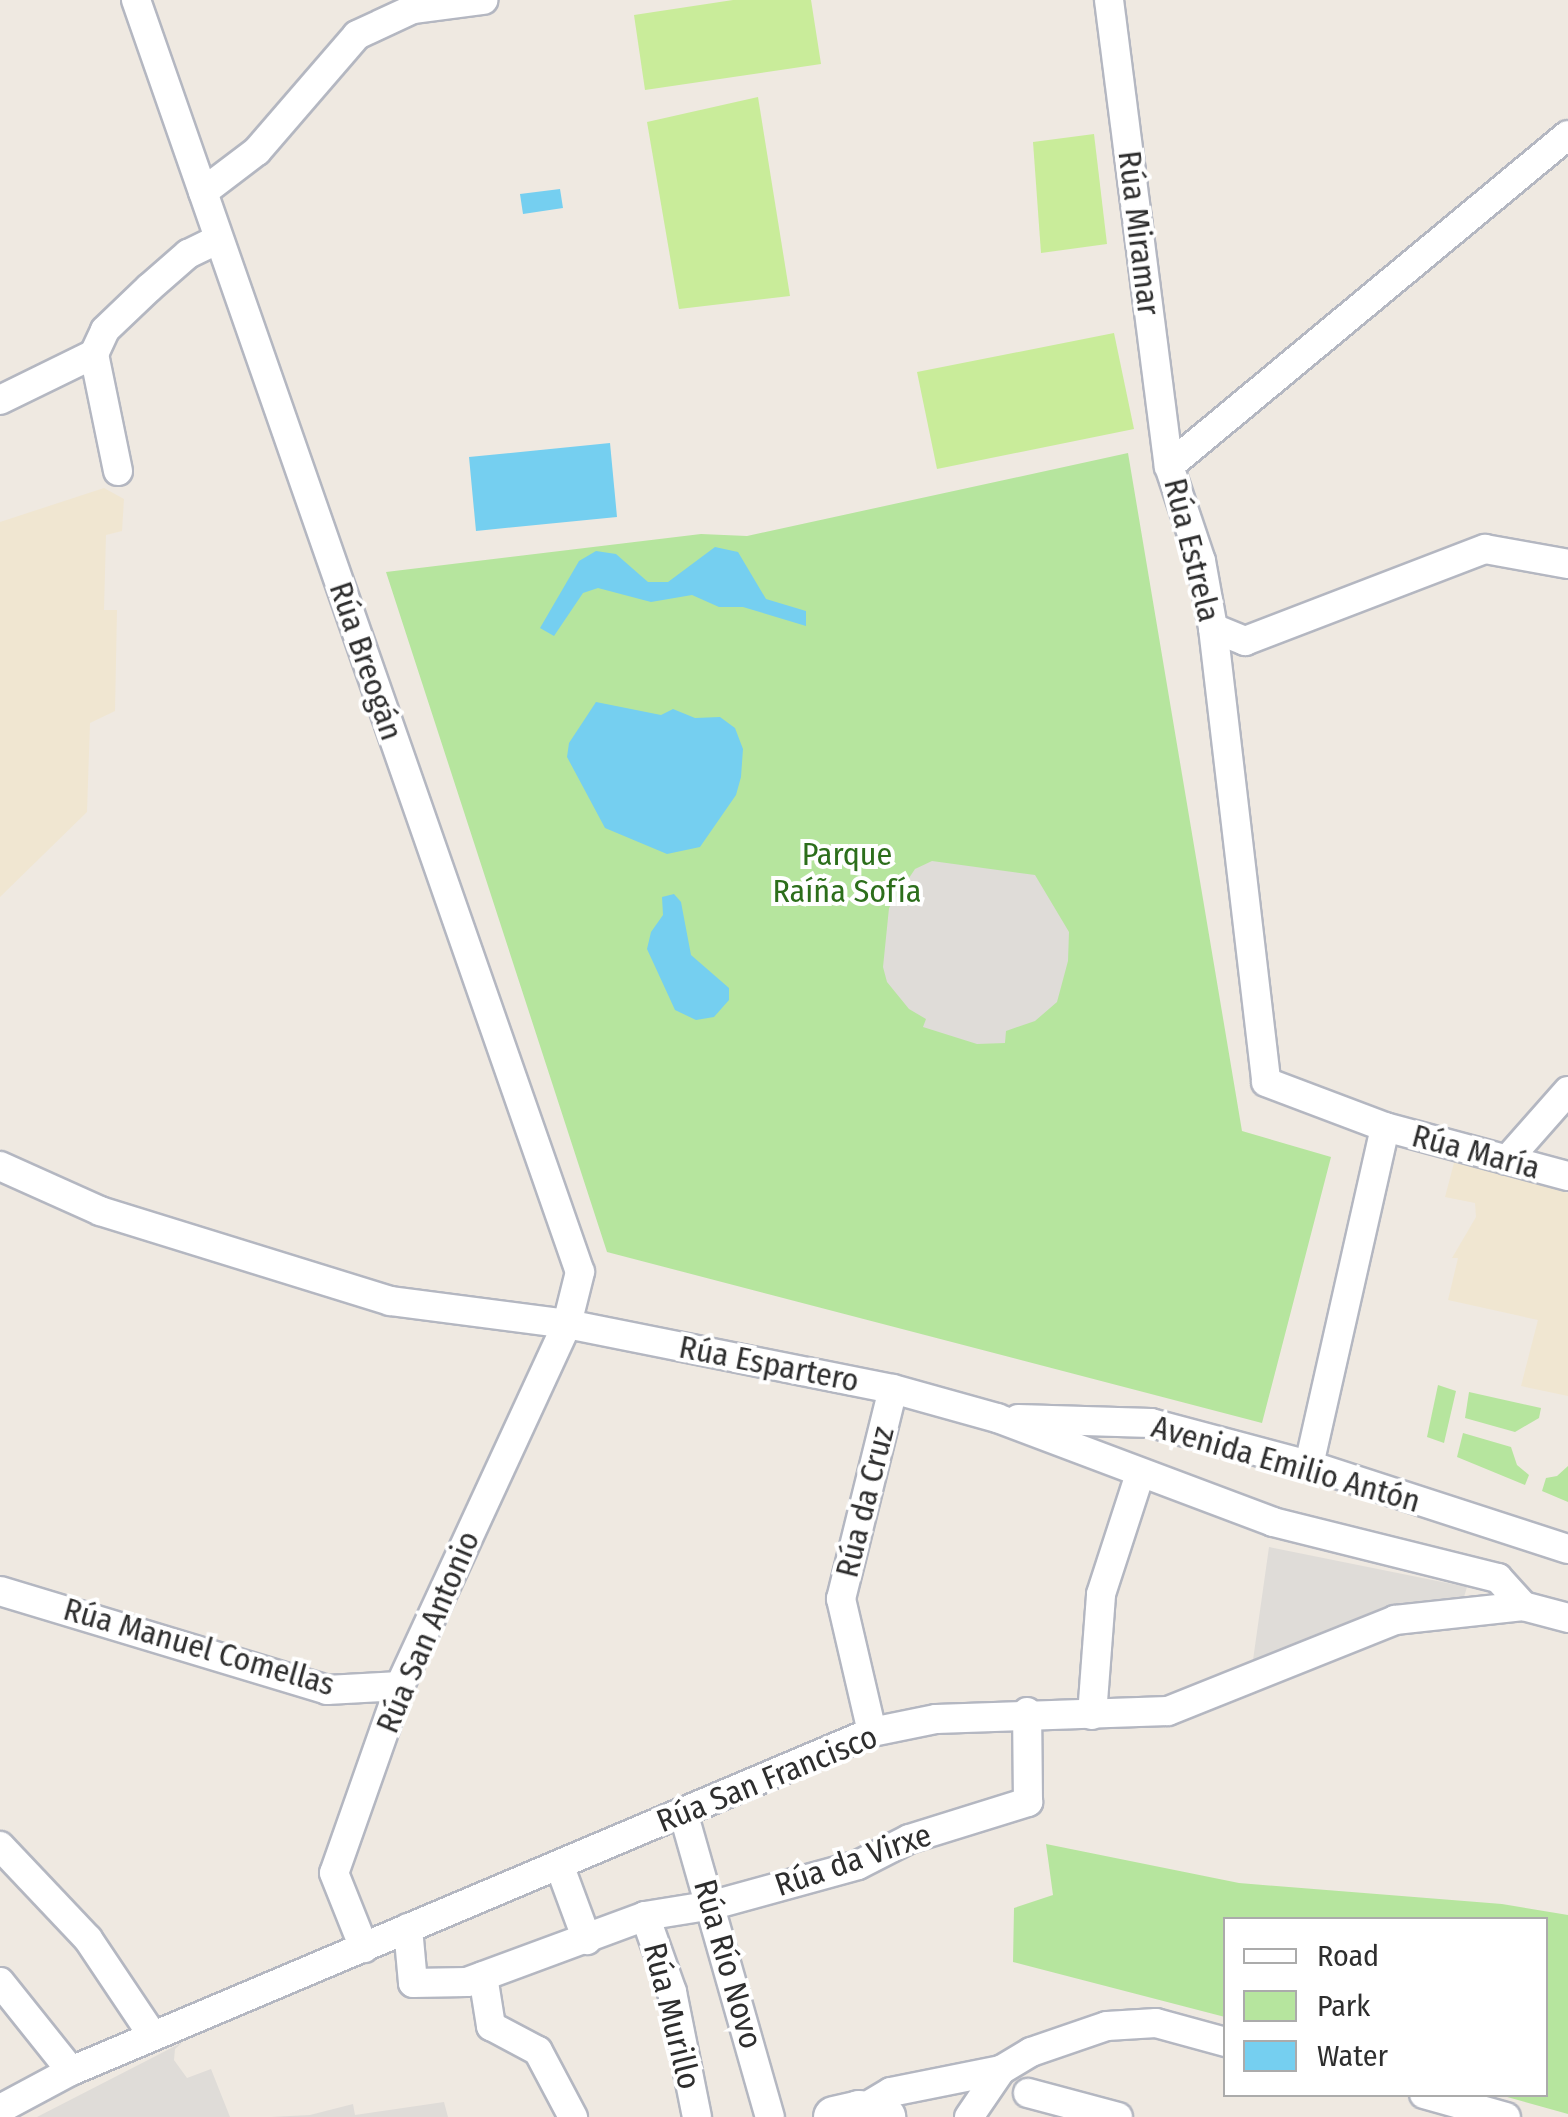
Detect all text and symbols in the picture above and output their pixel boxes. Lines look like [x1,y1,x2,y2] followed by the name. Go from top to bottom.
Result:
[1110,149,1168,317] street label: Rúa Miramar
[1156,474,1228,626] street label: Rúa Estrela
[321,577,411,745] street label: Rúa Breogán
[772,836,922,911] park label: Parque Raíña Sofía
[1408,1117,1544,1187] street label: Rúa María
[676,1328,862,1400] street label: Rúa Espartero
[1147,1407,1425,1521] street label: Avenida Emilio Antón
[828,1423,902,1581] street label: Rúa da Cruz
[368,1525,488,1739] street label: Rúa San Antonio
[59,1590,339,1704] street label: Rúa Manuel Comellas
[651,1717,883,1841] street label: Rúa San Francisco
[770,1815,936,1905] street label: Rúa da Virxe
[686,1875,770,2053] street label: Rúa Río Novo
[1223,1917,1548,2097] legend
[1317,1938,1379,1974] text: Road
[635,1939,709,2093] street label: Rúa Murillo
[1317,1988,1370,2024] text: Park
[1317,2038,1388,2074] text: Water

